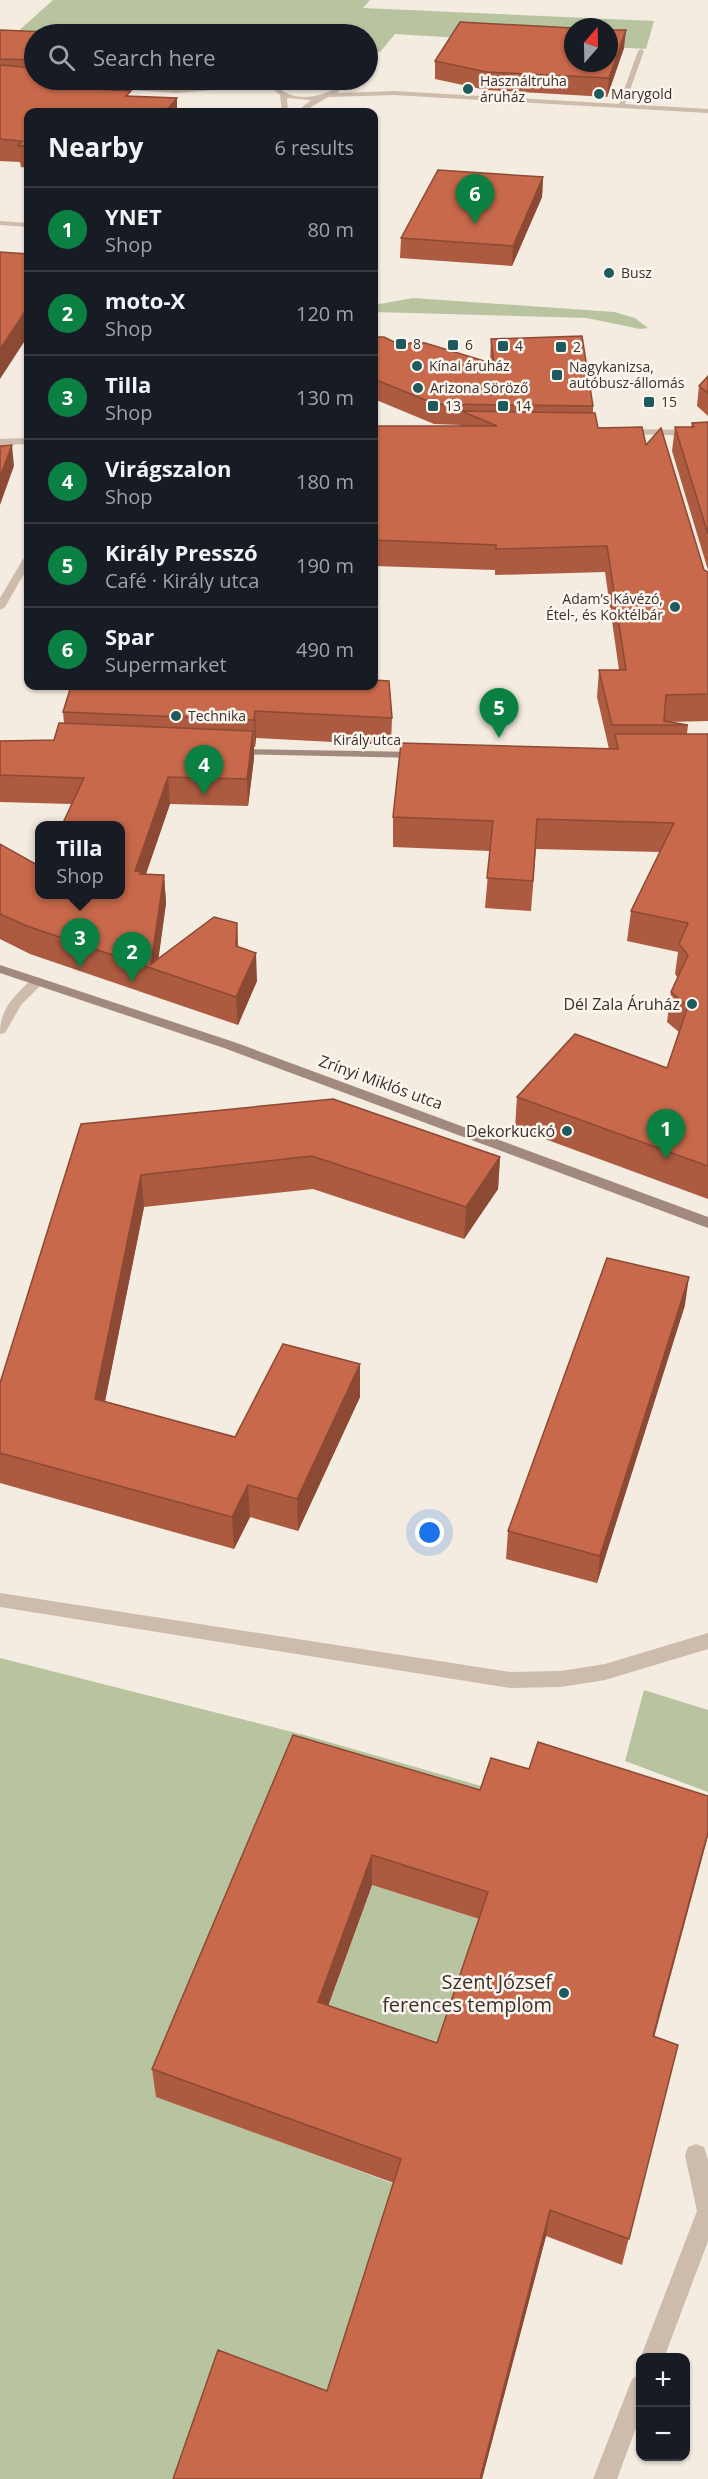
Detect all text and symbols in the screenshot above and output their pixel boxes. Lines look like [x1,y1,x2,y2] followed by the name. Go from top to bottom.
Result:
[564,18,618,72] north arrow
[24,24,378,90] search box
[45,41,78,74] icon: search
[93,42,216,72] text: Search here
[480,71,567,106] place label: Használtruha áruház
[461,82,475,96] marker: Használtruha áruház
[611,84,672,103] place label: Marygold
[592,87,606,101] marker: Marygold
[48,129,143,165] text: Nearby
[274,134,354,161] text: 6 results
[456,174,494,224] pin: 6
[105,201,162,231] text: YNET
[62,216,73,243] text: 1
[307,216,354,243] text: 80 m
[105,231,153,258] text: Shop
[621,263,652,282] place label: Busz
[602,266,616,280] marker: Busz
[105,285,185,315] text: moto-X
[62,300,73,327] text: 2
[296,300,354,327] text: 120 m
[105,315,153,342] text: Shop
[413,334,421,353] place label: 8
[465,335,473,354] place label: 6
[515,336,523,355] place label: 4
[394,337,408,351] marker: 8
[573,337,581,356] place label: 2
[446,338,460,352] marker: 6
[496,339,510,353] marker: 4
[554,340,568,354] marker: 2
[429,356,510,375] place label: Kínai áruház
[569,357,685,392] place label: Nagykanizsa, autóbusz-állomás
[410,359,424,373] marker: Kínai áruház
[550,368,564,382] marker: Nagykanizsa, autóbusz-állomás
[105,369,151,399] text: Tilla
[430,378,528,397] place label: Arizona Söröző
[411,381,425,395] marker: Arizona Söröző
[62,384,73,411] text: 3
[296,384,354,411] text: 130 m
[661,392,677,411] place label: 15
[642,395,656,409] marker: 15
[445,396,461,415] place label: 13
[515,396,531,415] place label: 14
[105,399,153,426] text: Shop
[426,399,440,413] marker: 13
[496,399,510,413] marker: 14
[105,453,231,483] text: Virágszalon
[62,468,73,495] text: 4
[296,468,354,495] text: 180 m
[105,483,153,510] text: Shop
[105,537,258,567] text: Király Presszó
[62,552,73,579] text: 5
[296,552,354,579] text: 190 m
[105,567,259,594] text: Café · Király utca
[546,589,663,624] place label: Adam’s Kávézó, Étel-, és Koktélbár
[668,600,682,614] marker: Adam’s Kávézó, Étel-, és Koktélbár
[105,621,154,651] text: Spar
[62,636,73,663] text: 6
[296,636,354,663] text: 490 m
[105,651,227,678] text: Supermarket
[480,688,518,738] pin: 5
[188,706,246,725] place label: Technika
[169,709,183,723] marker: Technika
[333,730,401,749] street label: Király utca
[184,746,224,795] pin: 4
[35,821,125,899] popup
[56,832,102,862] text: Tilla
[56,862,104,889] text: Shop
[60,918,100,968] pin: 3
[112,932,152,982] pin: 2
[563,993,680,1015] place label: Dél Zala Áruház
[685,997,699,1011] marker: Dél Zala Áruház
[316,1049,446,1115] street label: Zrínyi Miklós utca
[646,1110,686,1159] pin: 1
[466,1120,555,1142] place label: Dekorkuckó
[560,1124,574,1138] marker: Dekorkuckó
[415,1518,444,1547] your location
[382,1968,553,2018] place label: Szent József ferences templom
[557,1986,571,2000] marker: Szent József ferences templom
[636,2353,690,2461] map controls
[636,2353,690,2407] button: +
[636,2407,690,2461] button: −

